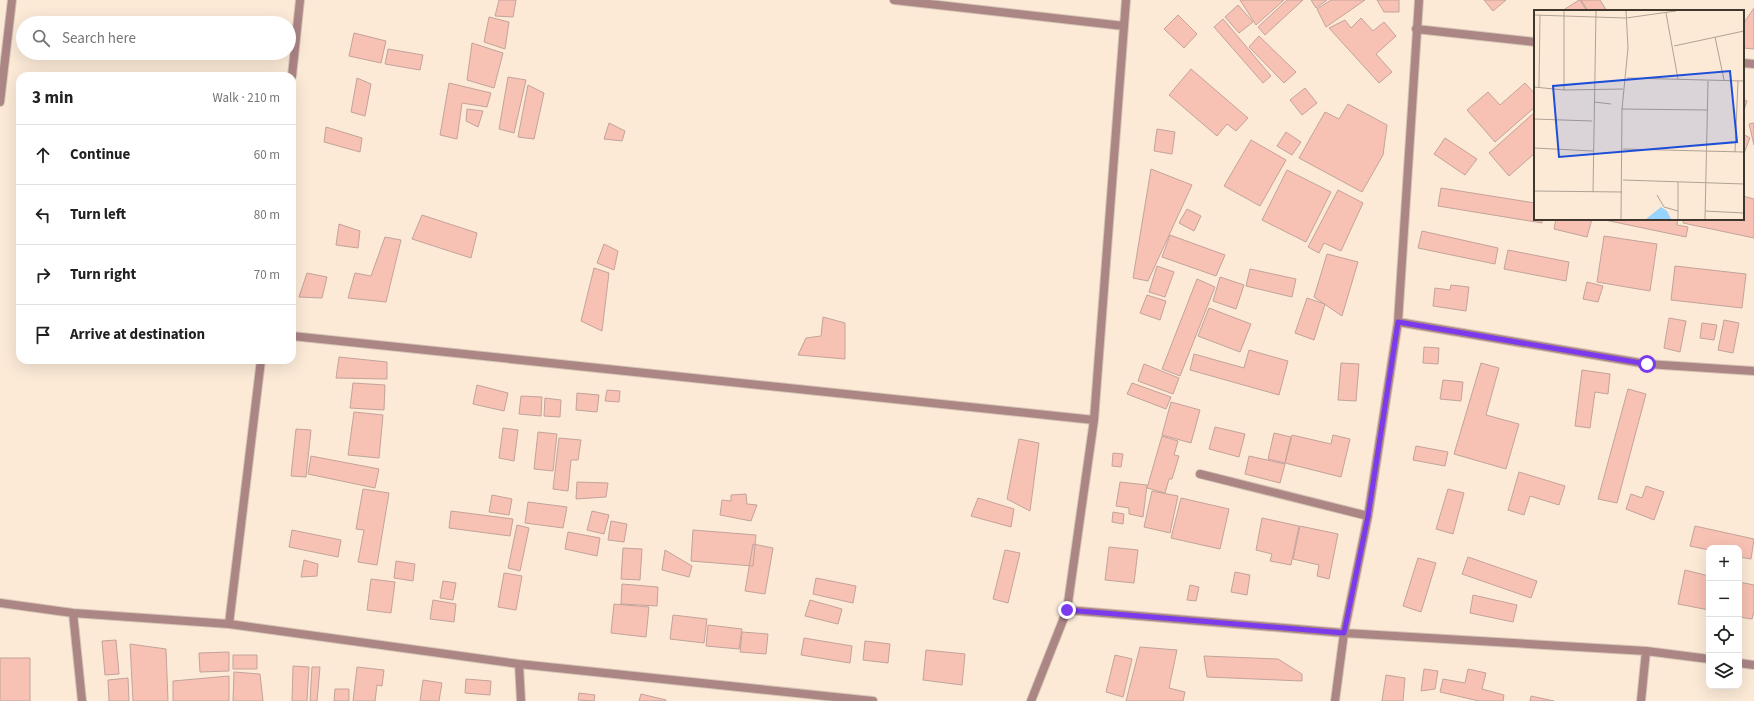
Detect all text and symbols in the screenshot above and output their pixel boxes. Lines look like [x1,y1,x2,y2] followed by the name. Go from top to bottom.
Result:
[1534,10,1744,220] inset map
[16,16,296,60] search box
[30,27,52,49] icon: search
[62,28,136,49] text: Search here
[32,86,73,110] text: 3 min
[212,89,280,107] text: Walk · 210 m
[32,144,54,166] icon: ahead
[70,144,130,165] text: Continue
[254,146,280,164] text: 60 m
[32,204,54,226] icon: left
[70,204,126,225] text: Turn left
[254,206,280,224] text: 80 m
[32,264,54,286] icon: right
[70,264,136,285] text: Turn right
[254,266,280,284] text: 70 m
[32,324,54,346] icon: arrive
[70,324,205,345] text: Arrive at destination
[1638,355,1656,373] route start
[1706,545,1742,689] map controls
[1706,545,1742,581] button: +
[1706,581,1742,617] button: −
[1058,601,1076,619] route end
[1706,617,1742,653] button: locate
[1706,653,1742,689] button: layers

